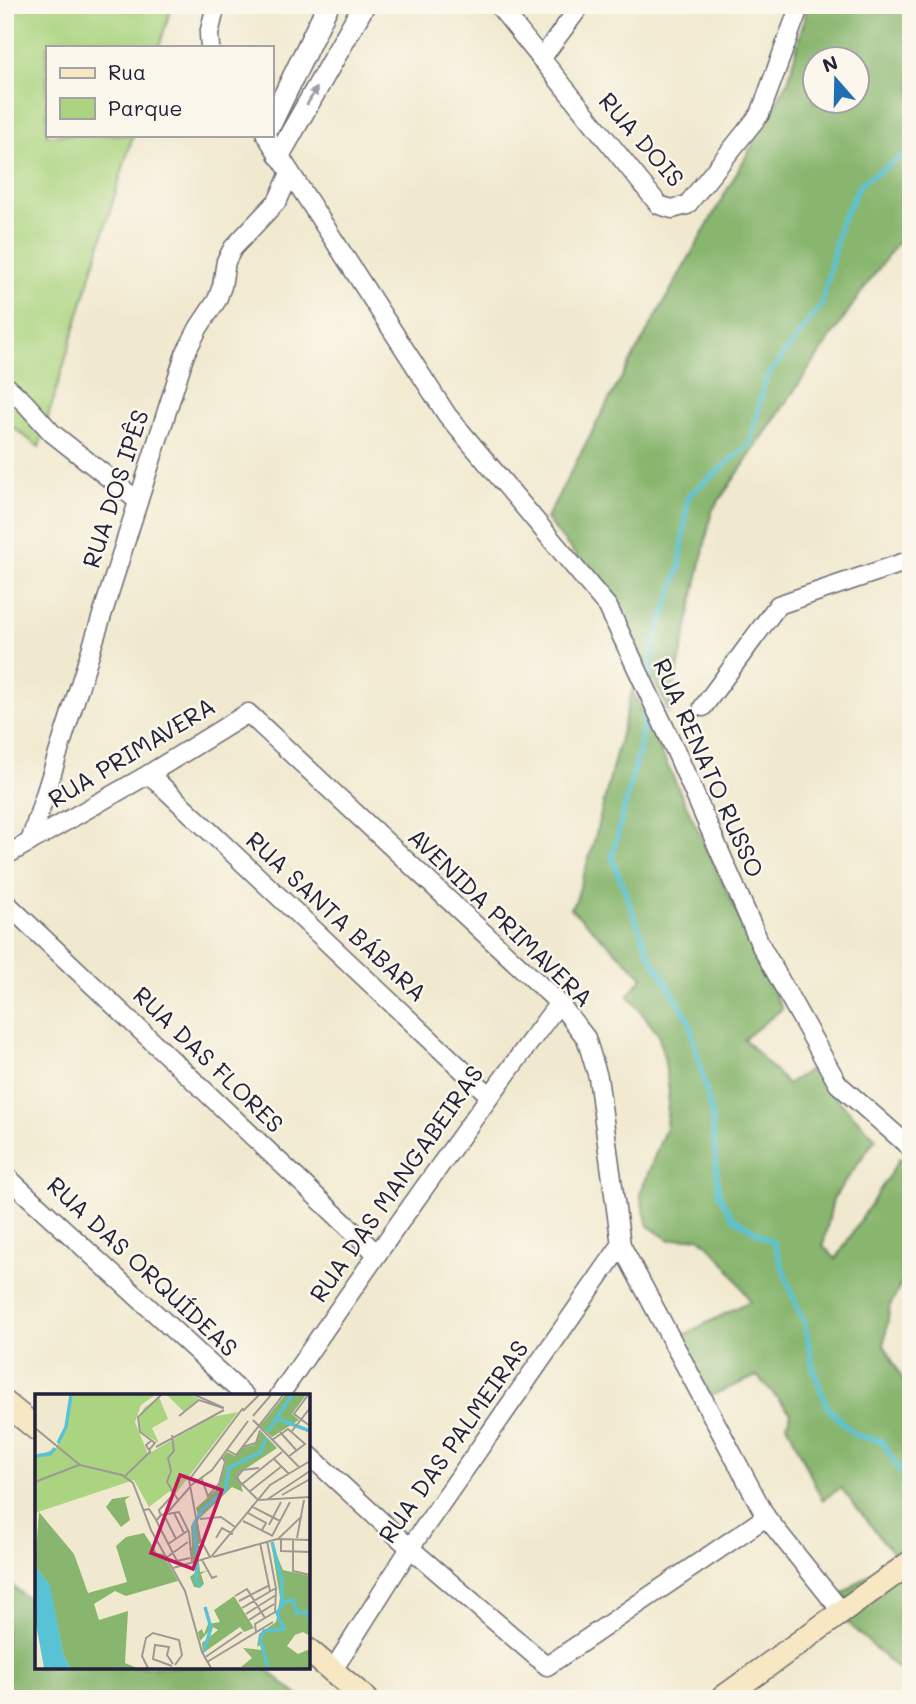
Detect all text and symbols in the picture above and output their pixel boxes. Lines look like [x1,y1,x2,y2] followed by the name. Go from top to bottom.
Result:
[46,46,273,136] legend
[800,46,870,116] north arrow
[819,49,841,78] text: N
[108,58,146,85] text: Rua
[593,85,692,193] street label: RUA DOIS
[306,86,319,105] one-way arrow
[108,94,182,121] text: Parque
[74,405,155,572] street label: RUA DOS IPÊS
[647,653,772,882] street label: RUA RENATO RUSSO
[42,690,220,814] street label: RUA PRIMAVERA
[402,821,600,1013] street label: AVENIDA PRIMAVERA
[240,824,434,1008] street label: RUA SANTA BÁBARA
[127,979,291,1139] street label: RUA DAS FLORES
[302,1059,489,1308] street label: RUA DAS MANGABEIRAS
[41,1169,245,1362] street label: RUA DAS ORQUÍDEAS
[371,1334,535,1549] street label: RUA DAS PALMEIRAS
[35,1394,310,1669] inset map

